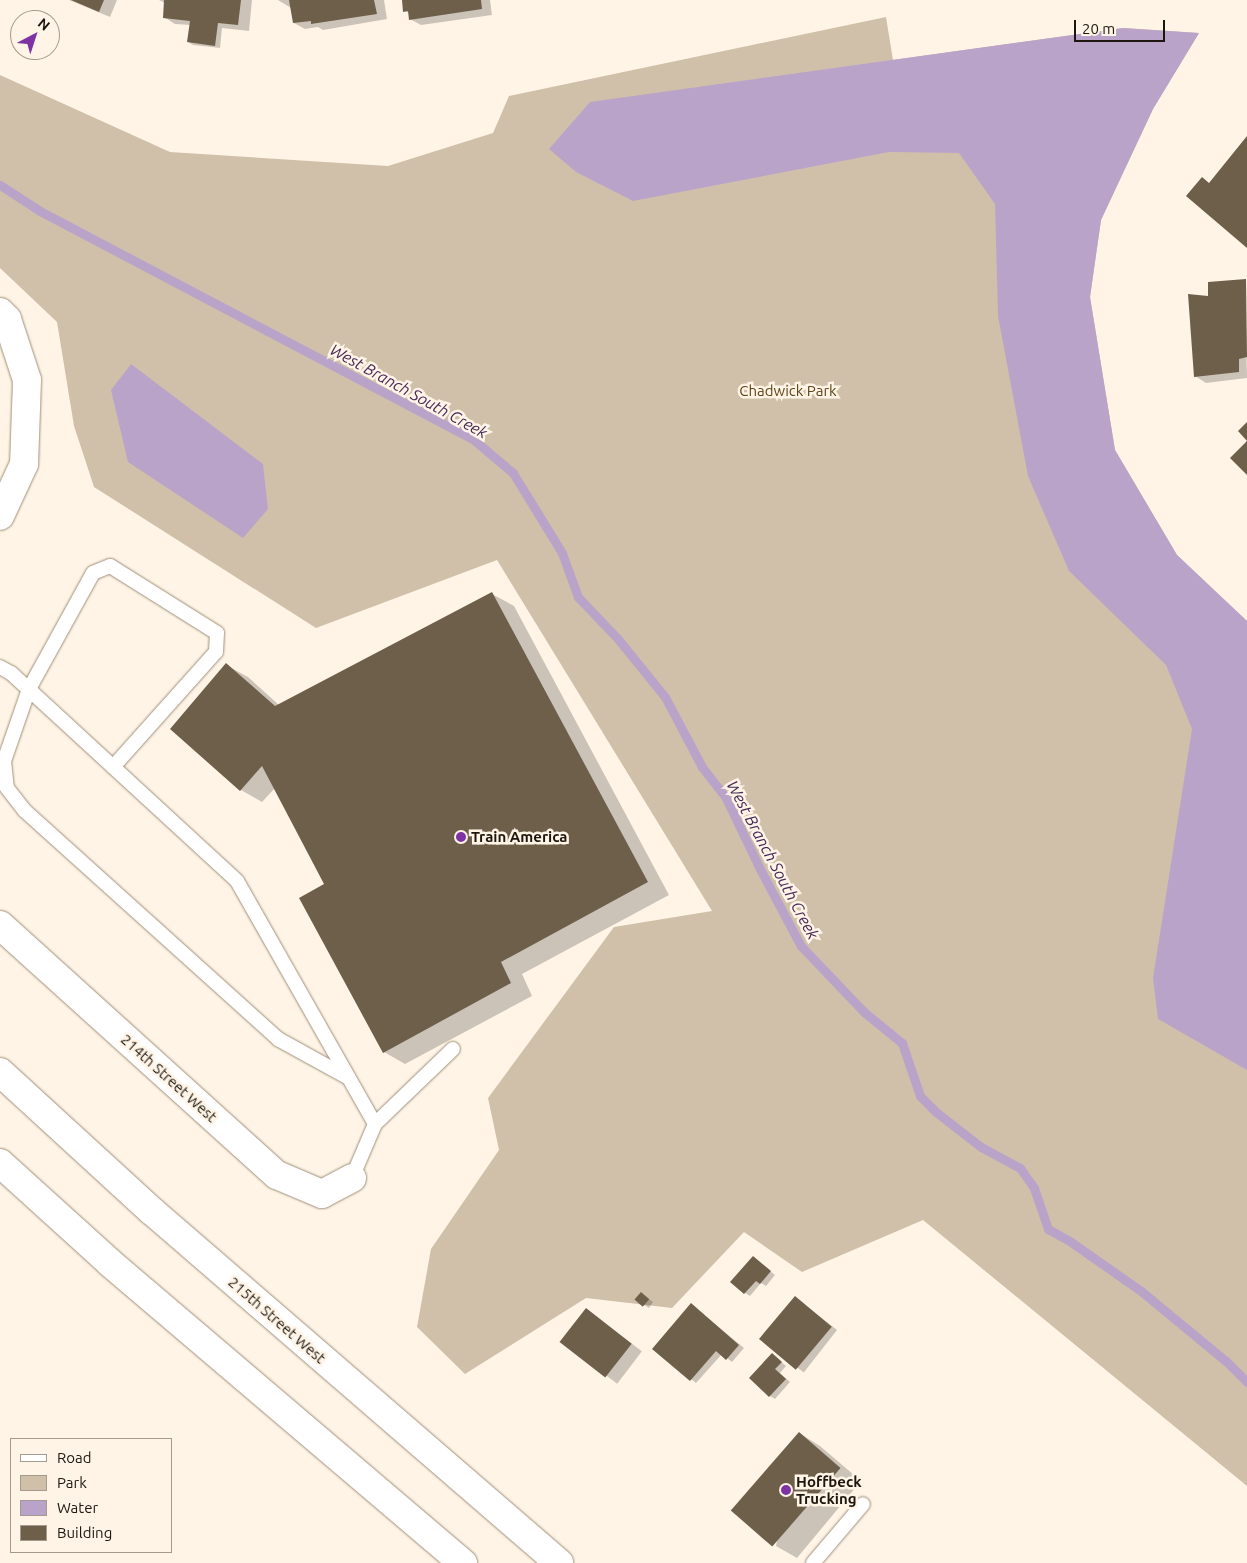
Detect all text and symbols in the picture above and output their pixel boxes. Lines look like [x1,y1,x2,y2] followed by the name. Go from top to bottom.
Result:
[10,10,60,60] north arrow
[1077,10,1168,42] scale bar
[35,15,53,34] text: N
[1082,20,1115,37] text: 20 m
[327,340,491,442] water label: West Branch South Creek
[739,382,837,400] park label: Chadwick Park
[723,777,823,943] water label: West Branch South Creek
[471,828,567,846] place label: Train America
[455,831,467,843] marker: Train America
[117,1030,221,1126] street label: 214th Street West
[225,1273,329,1367] street label: 215th Street West
[10,1438,172,1553] legend
[57,1449,92,1466] text: Road
[796,1472,862,1507] place label: Hoffbeck Trucking
[57,1474,87,1491] text: Park
[780,1484,792,1496] marker: Hoffbeck Trucking
[57,1499,98,1516] text: Water
[57,1524,112,1541] text: Building

